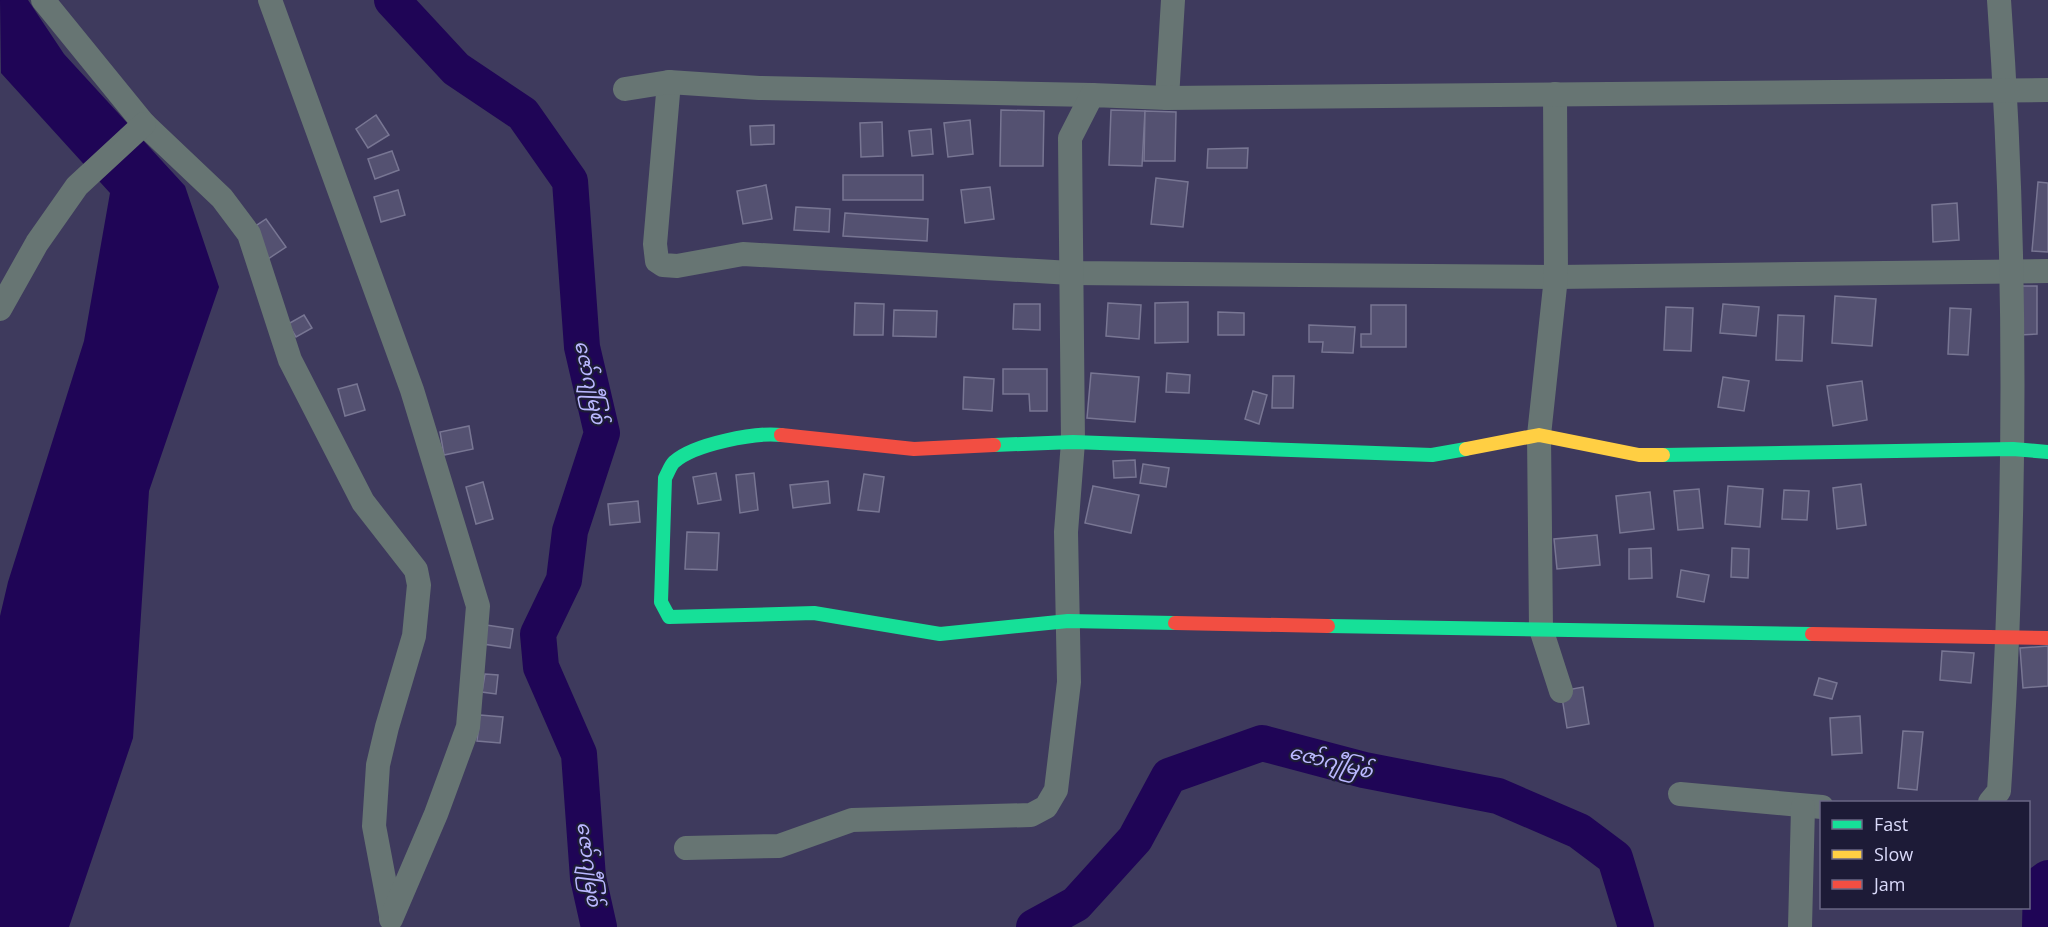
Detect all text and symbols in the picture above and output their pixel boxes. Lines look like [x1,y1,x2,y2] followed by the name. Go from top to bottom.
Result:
[565,338,613,429] water label: ဇော်ဂျီမြစ်
[1285,738,1377,789] water label: ဇော်ဂျီမြစ်
[1820,801,2030,909] legend
[1874,812,1908,836] text: Fast
[567,820,609,910] water label: ဇော်ဂျီမြစ်
[1874,842,1913,866] text: Slow
[1872,872,1906,896] text: Jam

